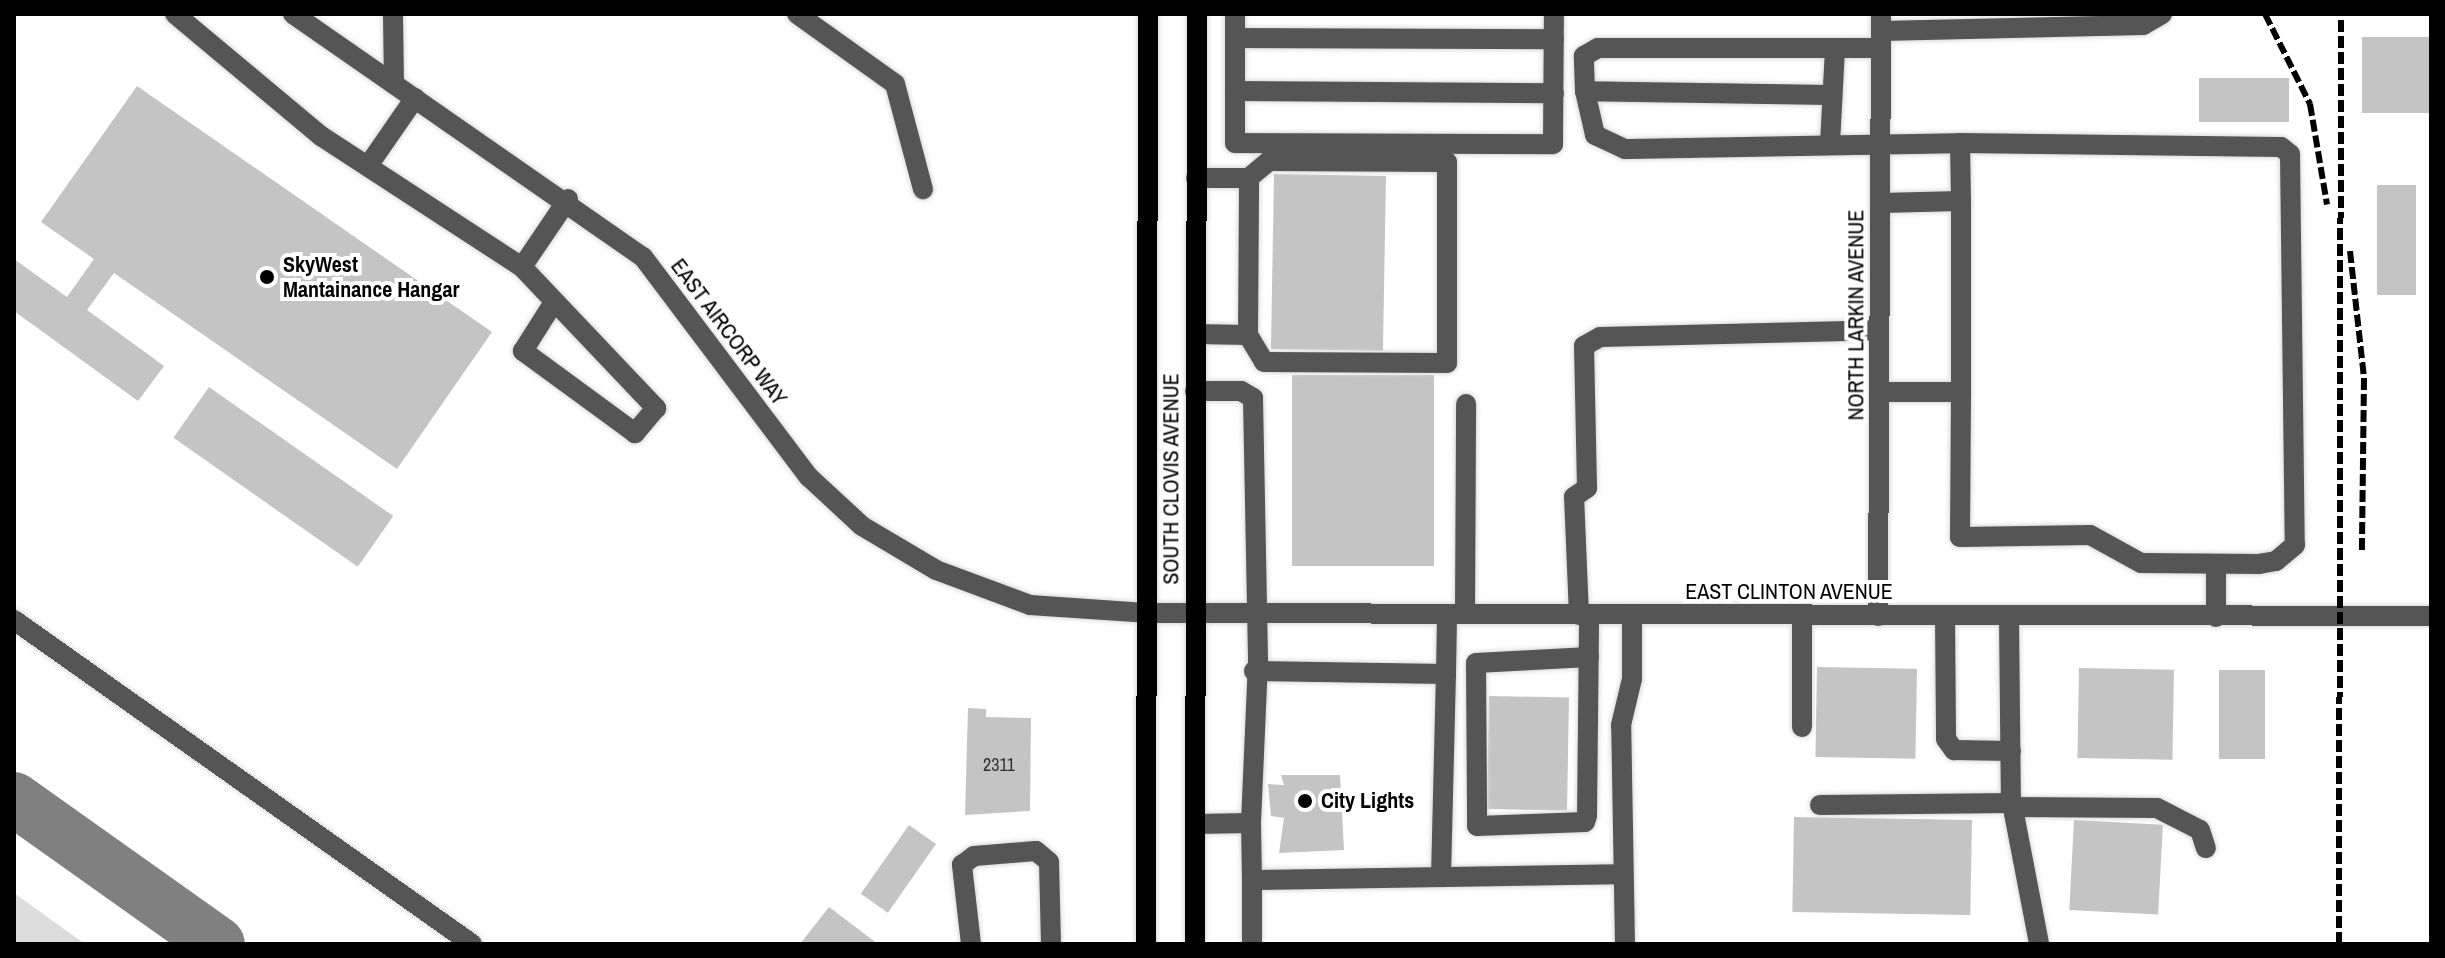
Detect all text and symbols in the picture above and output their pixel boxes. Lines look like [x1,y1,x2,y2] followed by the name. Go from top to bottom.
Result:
[1843,209,1869,421] street label: NORTH LARKIN AVENUE
[283,251,459,302] place label: SkyWest Mantainance Hangar
[665,253,793,411] street label: EAST AIRCORP WAY
[258,268,276,286] marker: SkyWest Mantainance Hangar
[1158,373,1184,585] street label: SOUTH CLOVIS AVENUE
[1685,579,1893,605] street label: EAST CLINTON AVENUE
[983,754,1015,776] house number: 2311
[1321,788,1414,814] place label: City Lights
[1296,792,1314,810] marker: City Lights

